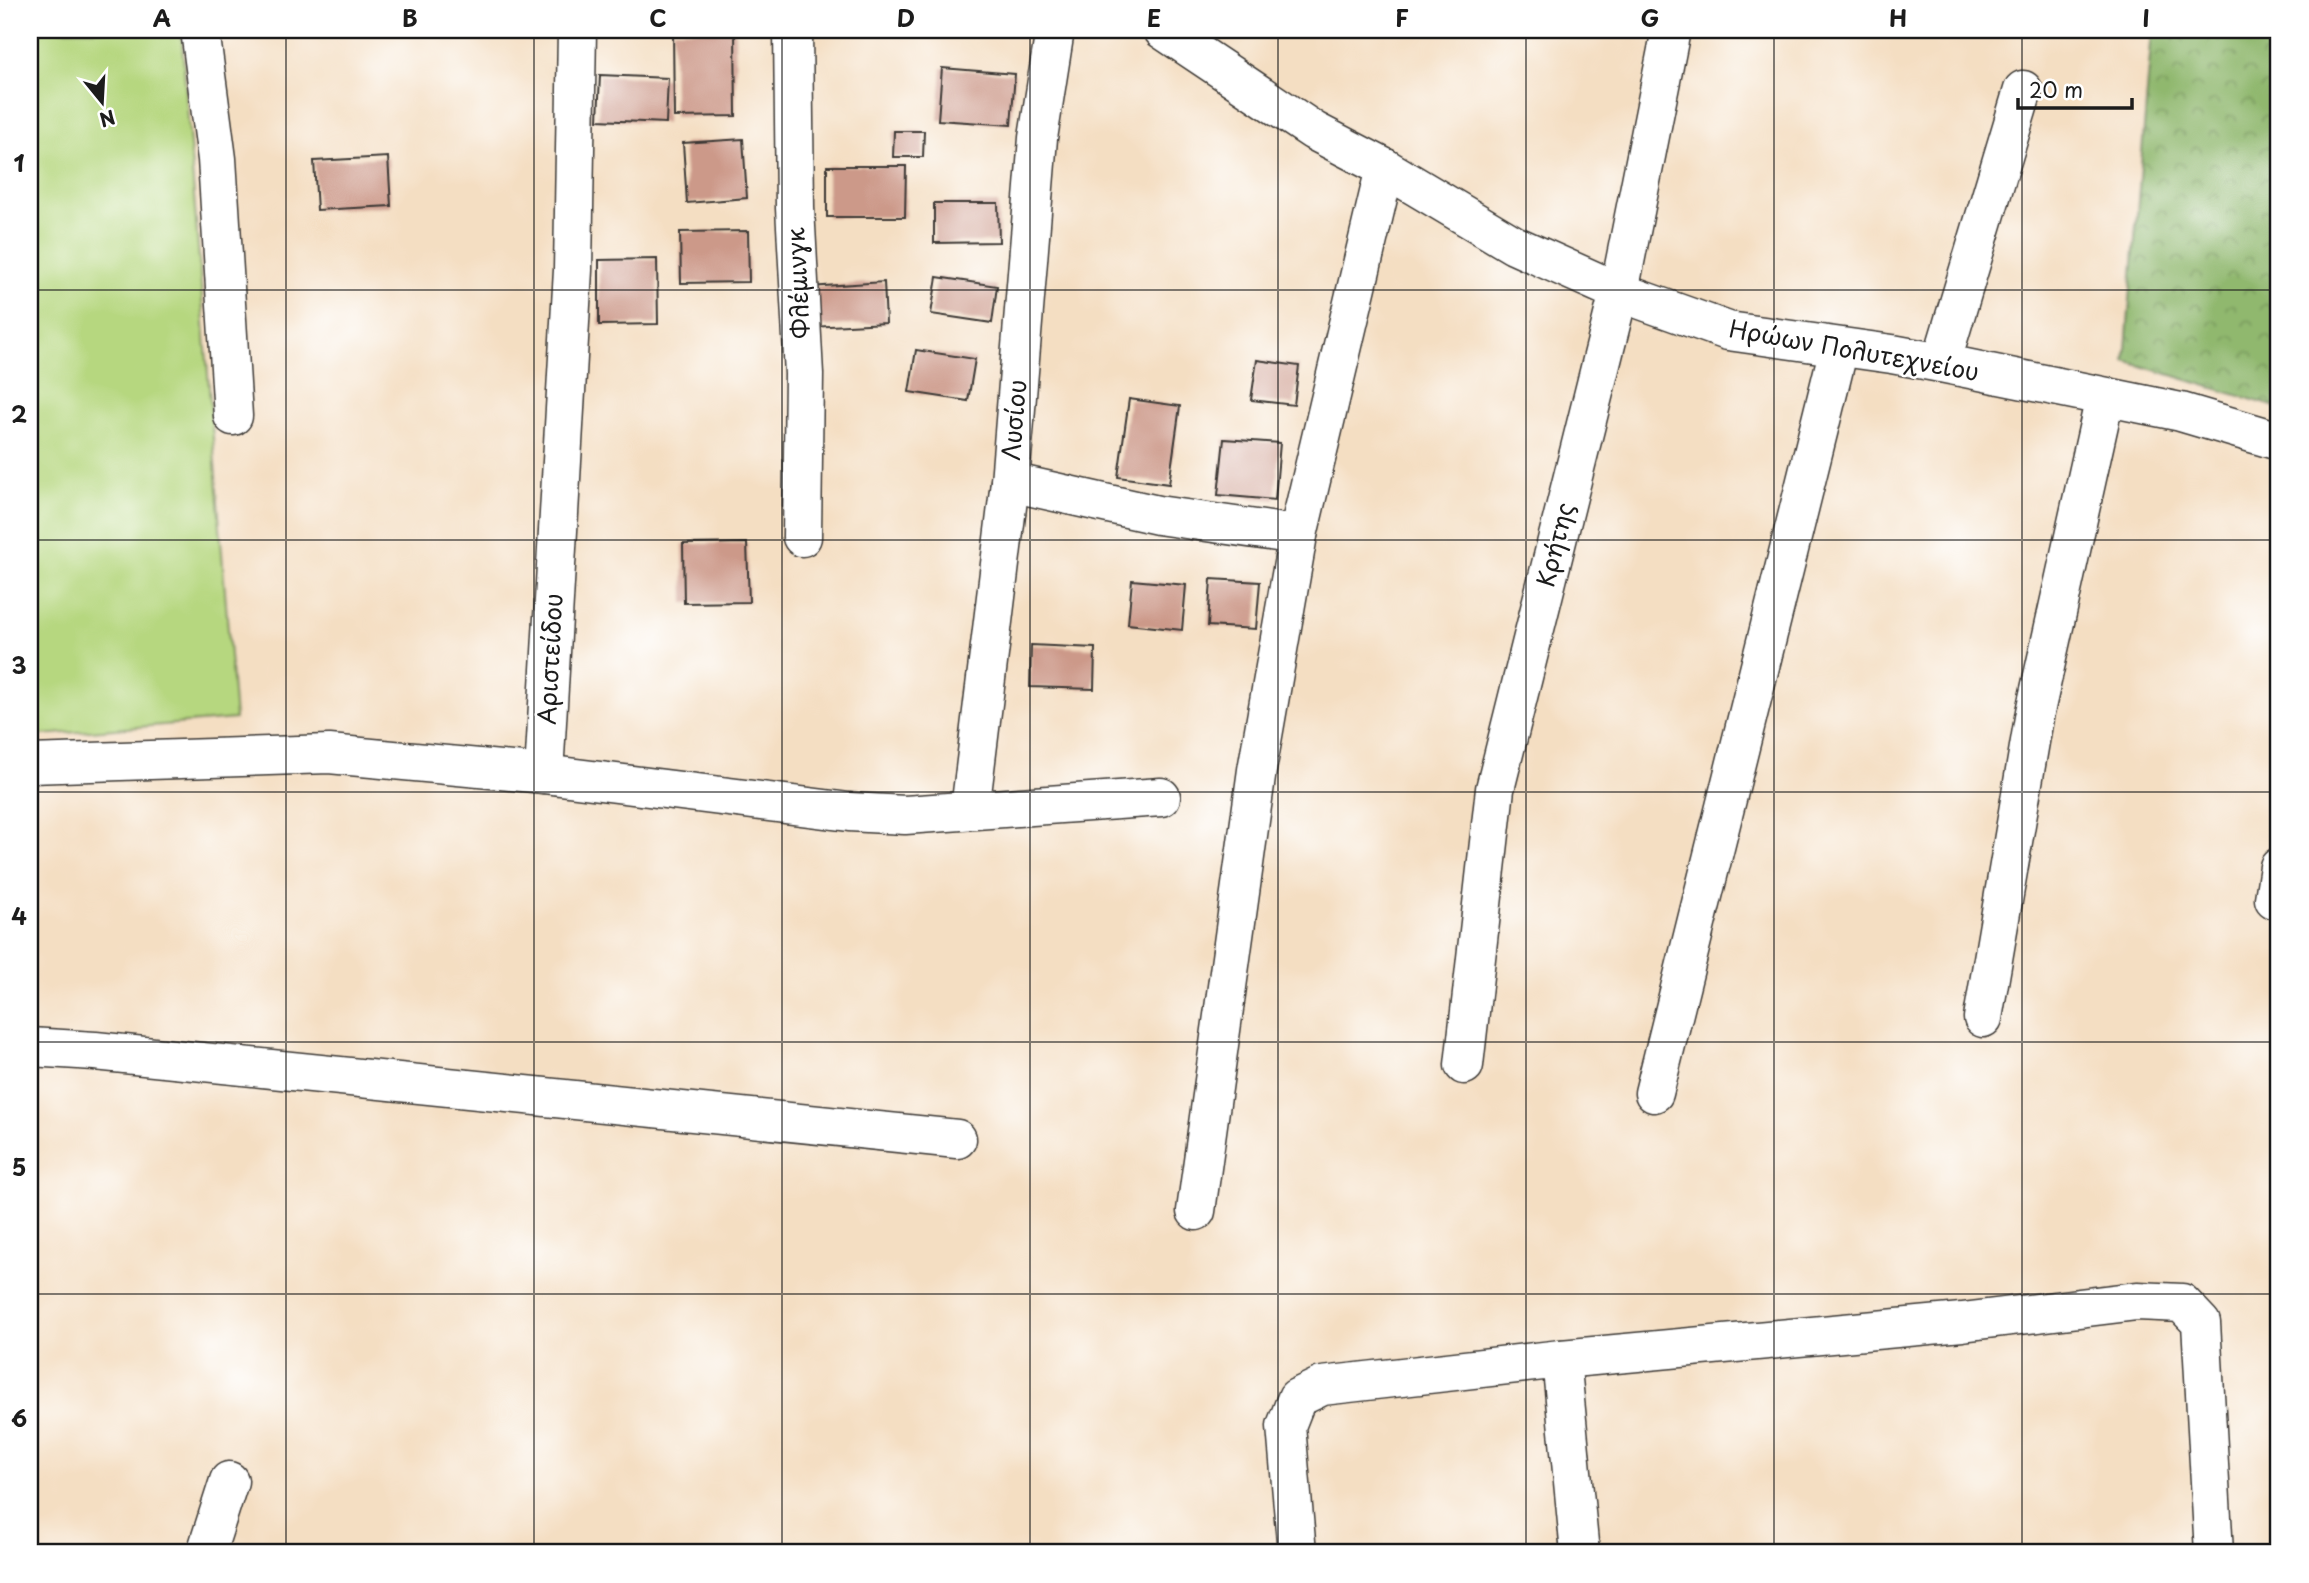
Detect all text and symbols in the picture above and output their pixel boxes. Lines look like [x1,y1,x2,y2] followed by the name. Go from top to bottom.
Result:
[153,0,171,35] text: A
[402,0,418,35] text: B
[649,0,667,35] text: C
[897,0,915,35] text: D
[1147,0,1161,35] text: E
[1395,0,1409,35] text: F
[1641,0,1659,35] text: G
[1889,0,1907,35] text: H
[2142,0,2150,35] text: I
[66,66,136,136] north arrow
[2018,66,2132,110] scale bar
[2029,73,2083,105] text: 20 m
[96,103,119,135] text: N
[14,145,25,180] text: 1
[776,226,818,340] street label: Φλέμινγκ
[1726,309,1982,389] street label: Ηρώων Πολυτεχνείου
[992,378,1034,462] street label: Λυσίου
[11,396,27,431] text: 2
[1526,498,1582,591] street label: Κρήτης
[528,592,570,725] street label: Αριστείδου
[11,647,27,682] text: 3
[11,898,27,933] text: 4
[12,1149,26,1184] text: 5
[11,1400,27,1435] text: 6

